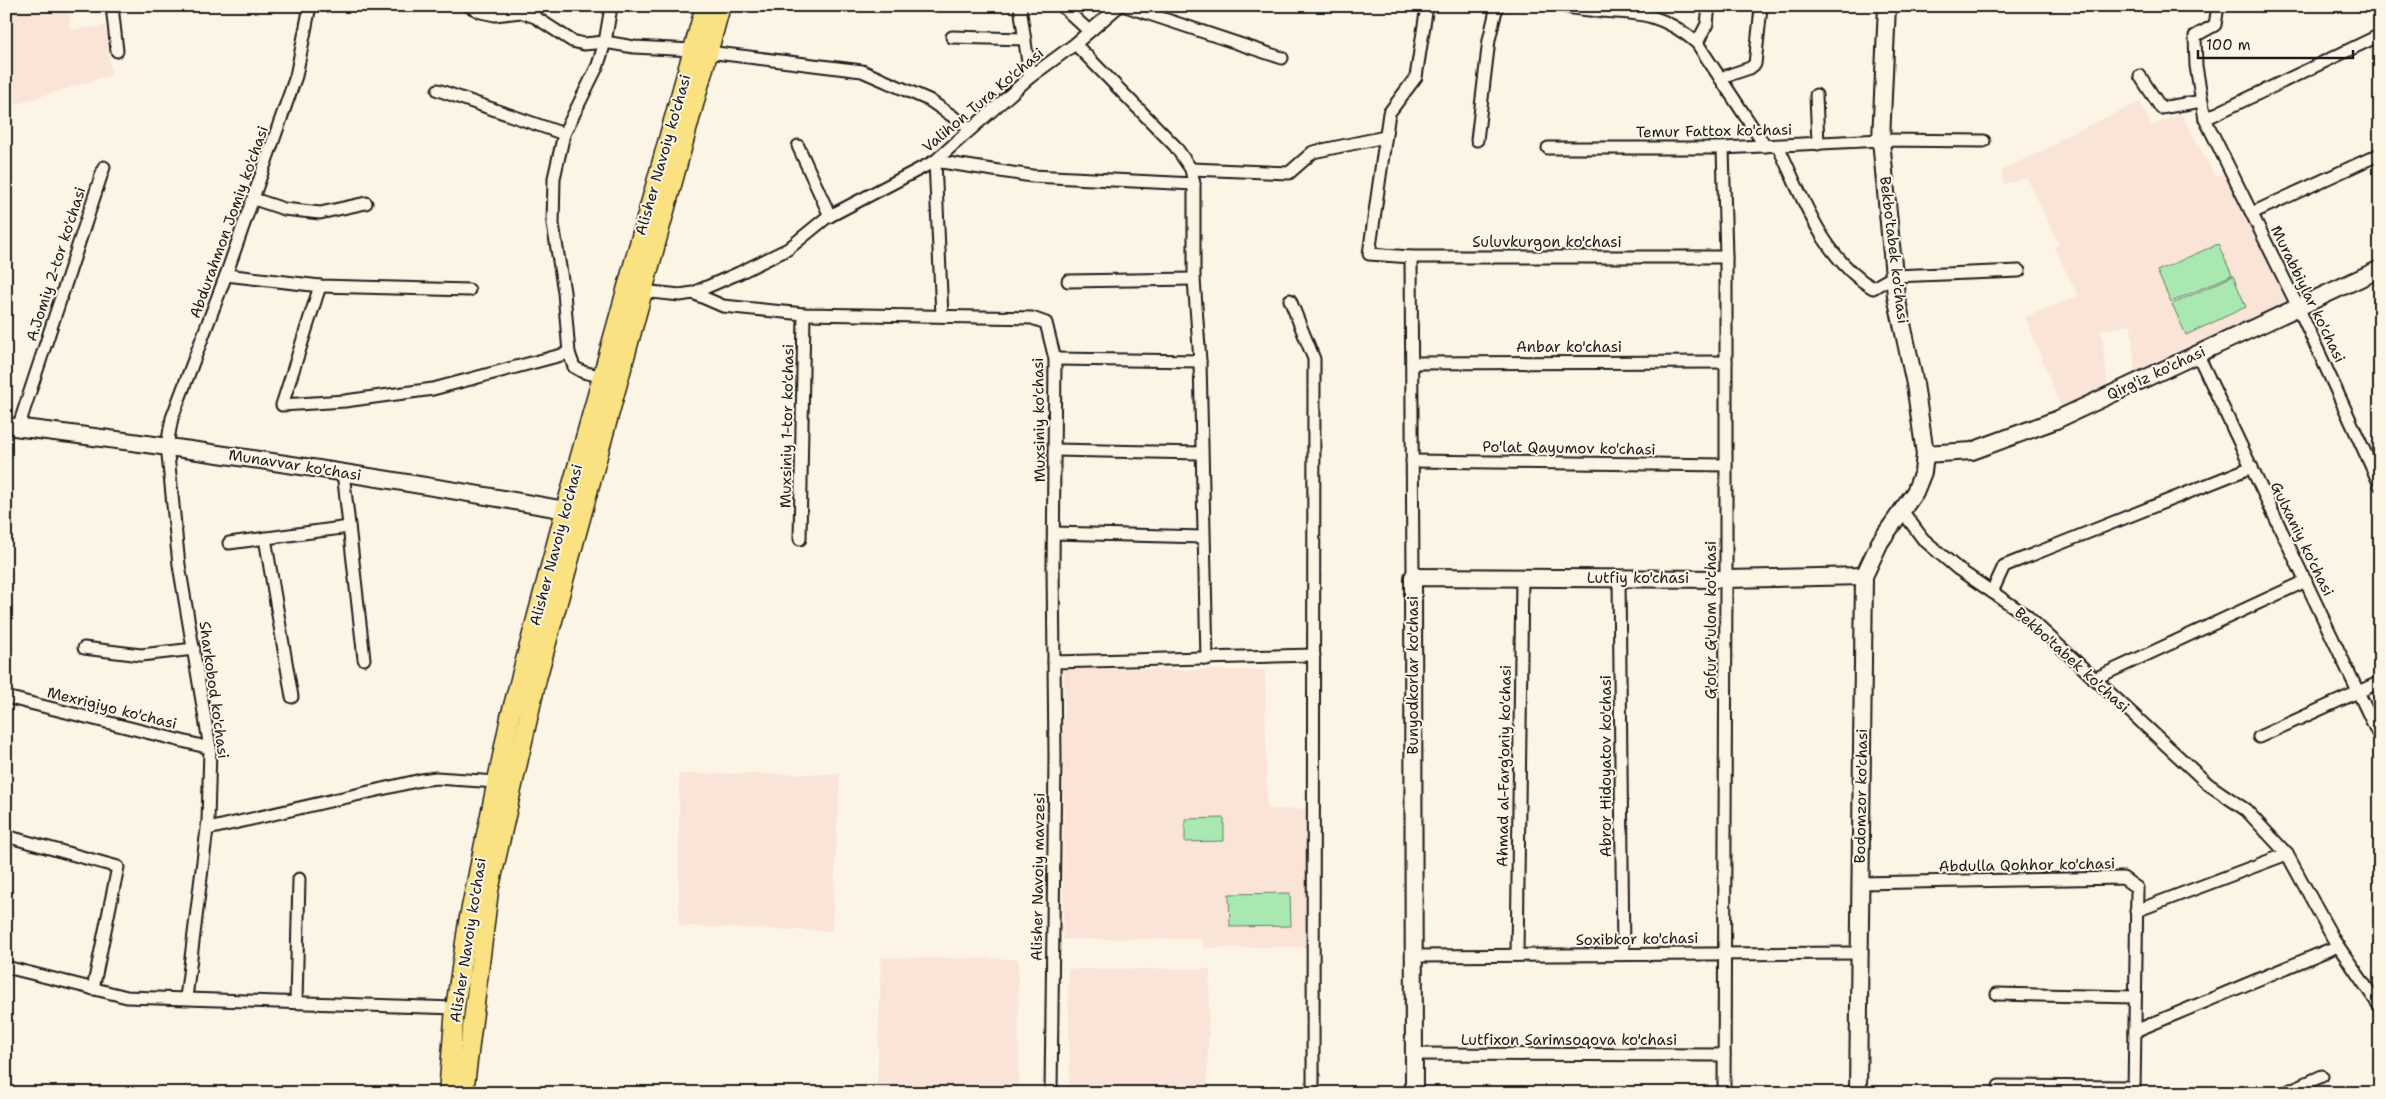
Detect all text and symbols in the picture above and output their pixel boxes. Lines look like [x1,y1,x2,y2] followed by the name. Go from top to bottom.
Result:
[2198,28,2354,60] scale bar
[2206,35,2251,55] text: 100 m
[918,43,1048,157] street label: Valihon Tura Ko'chasi
[630,72,696,238] street label: Alisher Navoiy ko'chasi
[1636,120,1792,142] street label: Temur Fattox ko'chasi
[185,123,273,321] street label: Abdurahmon Jomiy ko'chasi
[1875,175,1913,325] street label: Bekbo'tabek ko'chasi
[22,184,90,344] street label: A.Jomiy 2-tor ko'chasi
[2266,222,2350,366] street label: Murabbiylar ko'chasi
[1472,232,1622,252] street label: Suluvkurgon ko'chasi
[1516,337,1622,357] street label: Anbar ko'chasi
[2103,341,2209,405] street label: Qirg'iz ko'chasi
[776,344,798,508] street label: Muxsiniy 1-tor ko'chasi
[1028,357,1050,483] street label: Muxsiniy ko'chasi
[1482,436,1656,460] street label: Po'lat Qayumov ko'chasi
[227,445,363,485] street label: Munavvar ko'chasi
[525,462,587,628] street label: Alisher Navoiy ko'chasi
[2266,478,2338,600] street label: Gulxaniy ko'chasi
[1701,541,1721,699] street label: G'ofur G'ulom ko'chasi
[1587,568,1689,588] street label: Lutfiy ko'chasi
[1403,596,1423,754] street label: Bunyodkorlar ko'chasi
[2010,603,2134,717] street label: Bekbo'tabek ko'chasi
[194,620,234,760] street label: Sharkobod ko'chasi
[1492,665,1516,867] street label: Ahmad al-Farg'oniy ko'chasi
[1596,675,1616,857] street label: Abror Hidoyatov ko'chasi
[45,682,179,734] street label: Mexrigiyo ko'chasi
[1850,728,1872,864] street label: Bodomzor ko'chasi
[1027,793,1049,961] street label: Alisher Navoiy mavzesi
[1939,853,2115,877] street label: Abdulla Qohhor ko'chasi
[445,856,491,1024] street label: Alisher Navoiy ko'chasi
[1575,928,1699,950] street label: Soxibkor ko'chasi
[1461,1030,1677,1050] street label: Lutfixon Sarimsoqova ko'chasi

